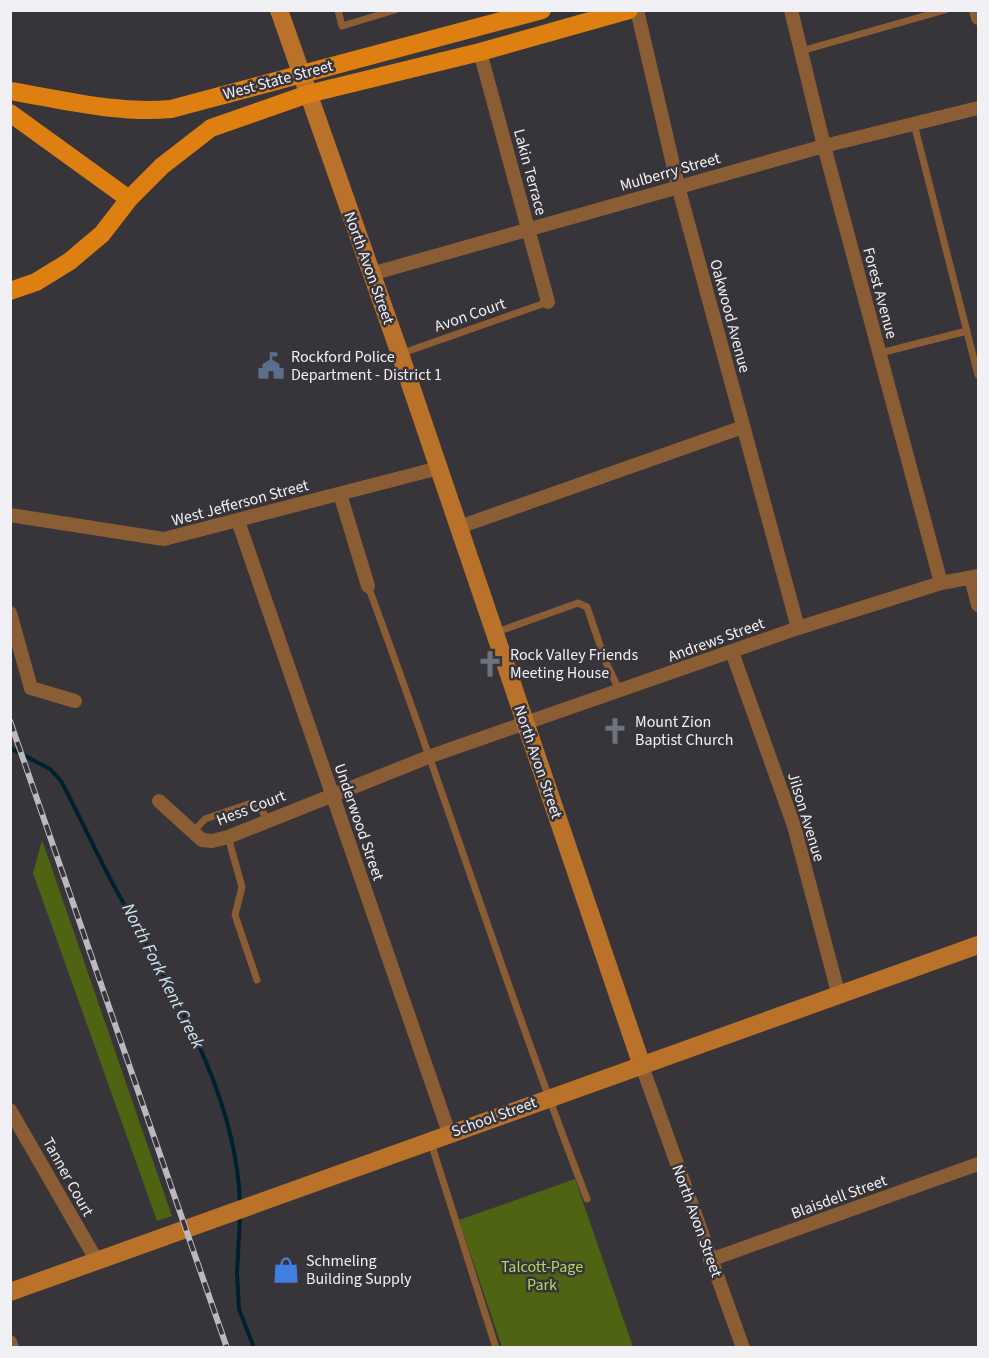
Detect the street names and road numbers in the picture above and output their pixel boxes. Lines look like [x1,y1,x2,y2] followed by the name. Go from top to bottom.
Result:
[221,55,336,105] street label: West State Street
[508,126,552,218] street label: Lakin Terrace
[617,147,723,197] street label: Mulberry Street
[338,209,400,328] street label: North Avon Street
[857,245,903,341] street label: Forest Avenue
[704,257,756,375] street label: Oakwood Avenue
[431,292,509,337] street label: Avon Court
[169,474,312,532] street label: West Jefferson Street
[665,612,768,668] street label: Andrews Street
[508,702,568,822] street label: North Avon Street
[329,760,390,884] street label: Underwood Street
[782,770,830,864] street label: Jilson Avenue
[213,785,289,831] street label: Hess Court
[448,1091,540,1143] street label: School Street
[37,1134,99,1221] street label: Tanner Court
[666,1162,728,1281] street label: North Avon Street
[788,1169,891,1225] street label: Blaisdell Street

